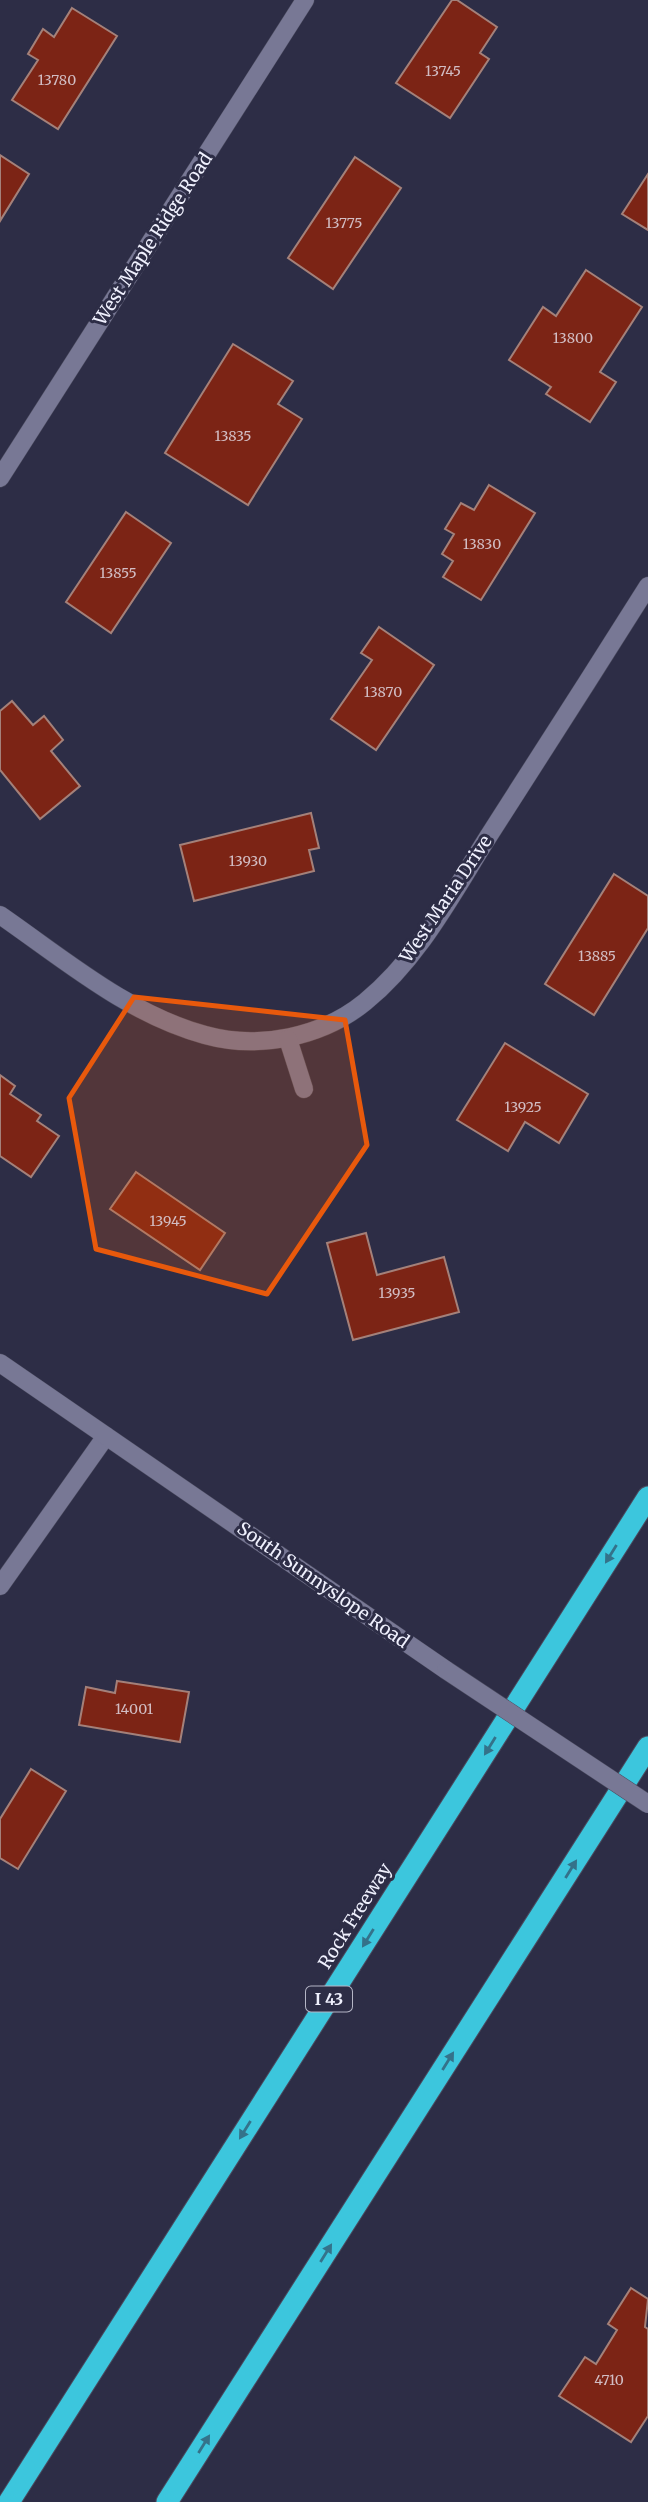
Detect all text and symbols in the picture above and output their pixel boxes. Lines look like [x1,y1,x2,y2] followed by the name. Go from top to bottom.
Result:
[425,62,461,80] house number: 13745
[38,71,76,89] house number: 13780
[88,148,217,330] street label: West Maple Ridge Road
[325,214,363,232] house number: 13775
[553,329,593,347] house number: 13800
[214,427,252,445] house number: 13835
[463,535,501,553] house number: 13830
[99,564,137,582] house number: 13855
[364,683,402,701] house number: 13870
[394,831,497,968] street label: West Maria Drive
[229,852,267,870] house number: 13930
[578,947,616,965] house number: 13885
[504,1098,542,1116] house number: 13925
[149,1212,187,1230] house number: 13945
[379,1284,415,1302] house number: 13935
[233,1516,414,1653] street label: South Sunnyslope Road
[605,1545,618,1564] one-way arrow
[115,1700,153,1718] house number: 14001
[483,1737,496,1756] one-way arrow
[313,1858,396,1973] street label: Rock Freeway
[564,1859,577,1878] one-way arrow
[361,1929,374,1948] one-way arrow
[306,1986,352,2011] road number: I 43
[442,2051,455,2070] one-way arrow
[239,2121,252,2140] one-way arrow
[320,2243,333,2262] one-way arrow
[594,2371,624,2389] house number: 4710
[197,2435,210,2454] one-way arrow

